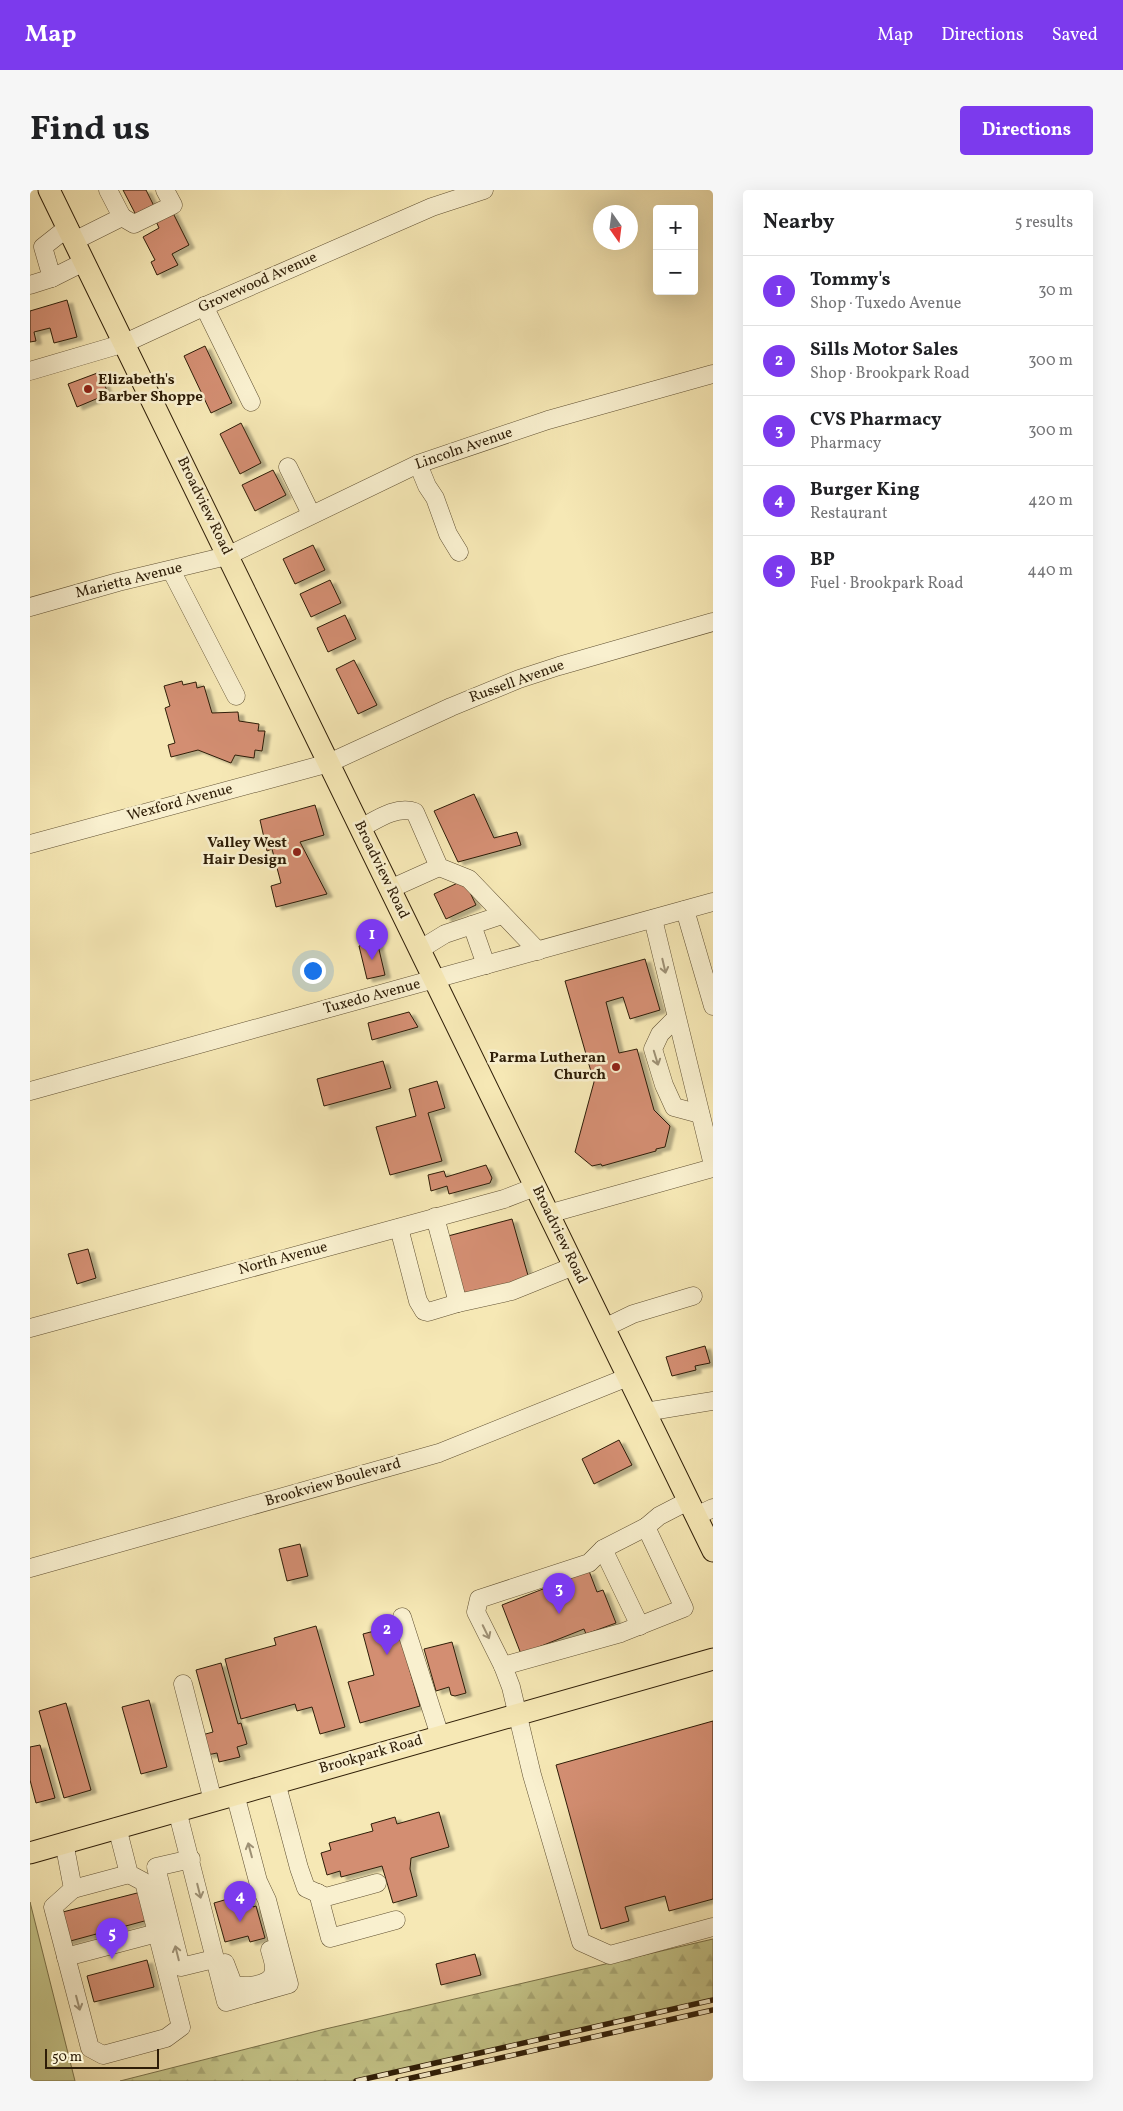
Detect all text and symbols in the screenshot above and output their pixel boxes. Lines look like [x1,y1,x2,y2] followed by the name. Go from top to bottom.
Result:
[25,18,76,52] text: Map
[877,23,913,48] text: Map
[941,23,1024,48] text: Directions
[1052,23,1098,48] text: Saved
[30,106,150,154] text: Find us
[960,106,1093,155] button: Directions
[593,205,638,250] north arrow
[653,205,698,295] map controls
[653,205,698,250] button: +
[763,208,834,237] text: Nearby
[1015,212,1073,234] text: 5 results
[195,247,321,319] street label: Grovewood Avenue
[653,250,698,295] button: −
[810,267,891,293] text: Tommy's
[776,280,782,302] text: 1
[1038,280,1073,302] text: 30 m
[810,293,961,315] text: Shop · Tuxedo Avenue
[810,337,958,363] text: Sills Motor Sales
[775,350,783,372] text: 2
[1028,350,1073,372] text: 300 m
[810,363,970,385] text: Shop · Brookpark Road
[98,370,203,408] place label: Elizabeth's Barber Shoppe
[82,383,94,395] marker: Elizabeth's Barber Shoppe
[810,407,942,433] text: CVS Pharmacy
[775,420,783,442] text: 3
[1028,420,1073,442] text: 300 m
[412,422,516,476] street label: Lincoln Avenue
[810,433,881,455] text: Pharmacy
[171,453,237,559] street label: Broadview Road
[810,477,920,503] text: Burger King
[774,490,784,512] text: 4
[1028,490,1073,512] text: 420 m
[810,503,888,525] text: Restaurant
[810,547,835,573] text: BP
[73,558,185,604] street label: Marietta Avenue
[775,560,783,582] text: 5
[1027,560,1073,582] text: 440 m
[810,573,964,595] text: Fuel · Brookpark Road
[467,655,567,709] street label: Russell Avenue
[125,779,235,827] street label: Wexford Avenue
[348,817,414,923] street label: Broadview Road
[203,833,287,871] place label: Valley West Hair Design
[291,846,303,858] marker: Valley West Hair Design
[356,919,388,960] pin: 1
[300,958,326,984] your location
[660,958,669,974] one-way arrow
[321,974,423,1020] street label: Tuxedo Avenue
[489,1048,606,1086] place label: Parma Lutheran Church
[651,1050,661,1066] one-way arrow
[610,1061,622,1073] marker: Parma Lutheran Church
[526,1182,592,1288] street label: Broadview Road
[236,1237,330,1281] street label: North Avenue
[263,1454,403,1512] street label: Brookview Boulevard
[543,1573,575,1614] pin: 3
[371,1614,403,1655] pin: 2
[482,1624,491,1639] one-way arrow
[317,1730,425,1780] street label: Brookpark Road
[245,1843,255,1859] one-way arrow
[224,1881,256,1922] pin: 4
[195,1883,204,1899] one-way arrow
[96,1918,128,1959] pin: 5
[172,1945,181,1961] one-way arrow
[74,1994,83,2010] one-way arrow
[45,2046,159,2069] scale bar
[52,2048,82,2067] text: 50 m

